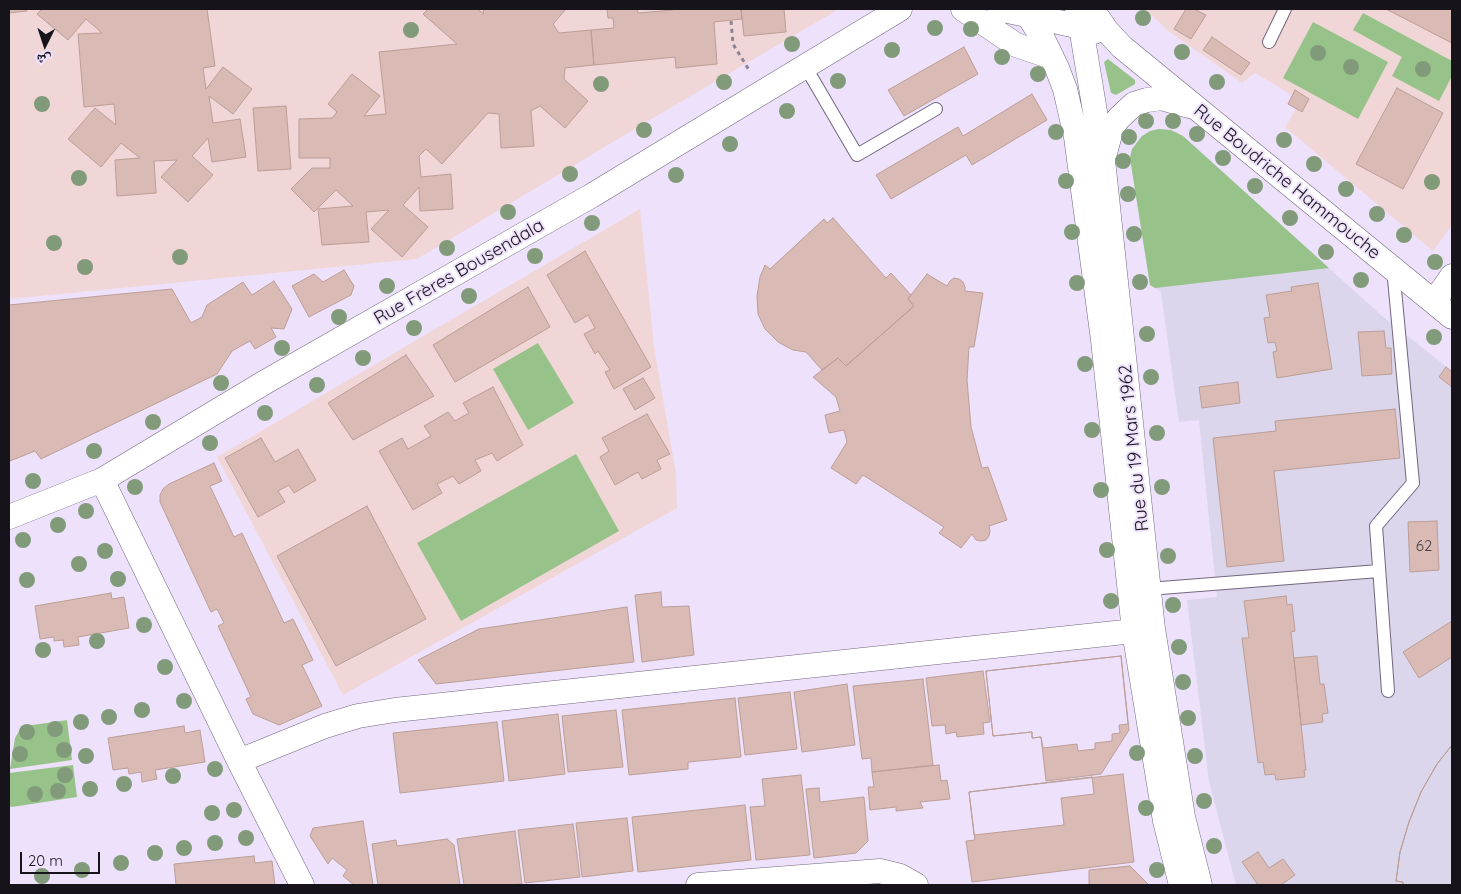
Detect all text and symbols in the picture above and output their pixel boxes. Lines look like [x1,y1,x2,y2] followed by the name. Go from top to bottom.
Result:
[20,20,70,70] north arrow
[36,50,52,69] text: ش
[1189,100,1385,264] street label: Rue Boudriche Hammouche
[370,214,548,330] street label: Rue Frères Bousendala
[1114,364,1154,532] street label: Rue du 19 Mars 1962
[1416,537,1432,555] house number: 62
[22,842,102,874] scale bar
[28,851,63,870] text: 20 m

